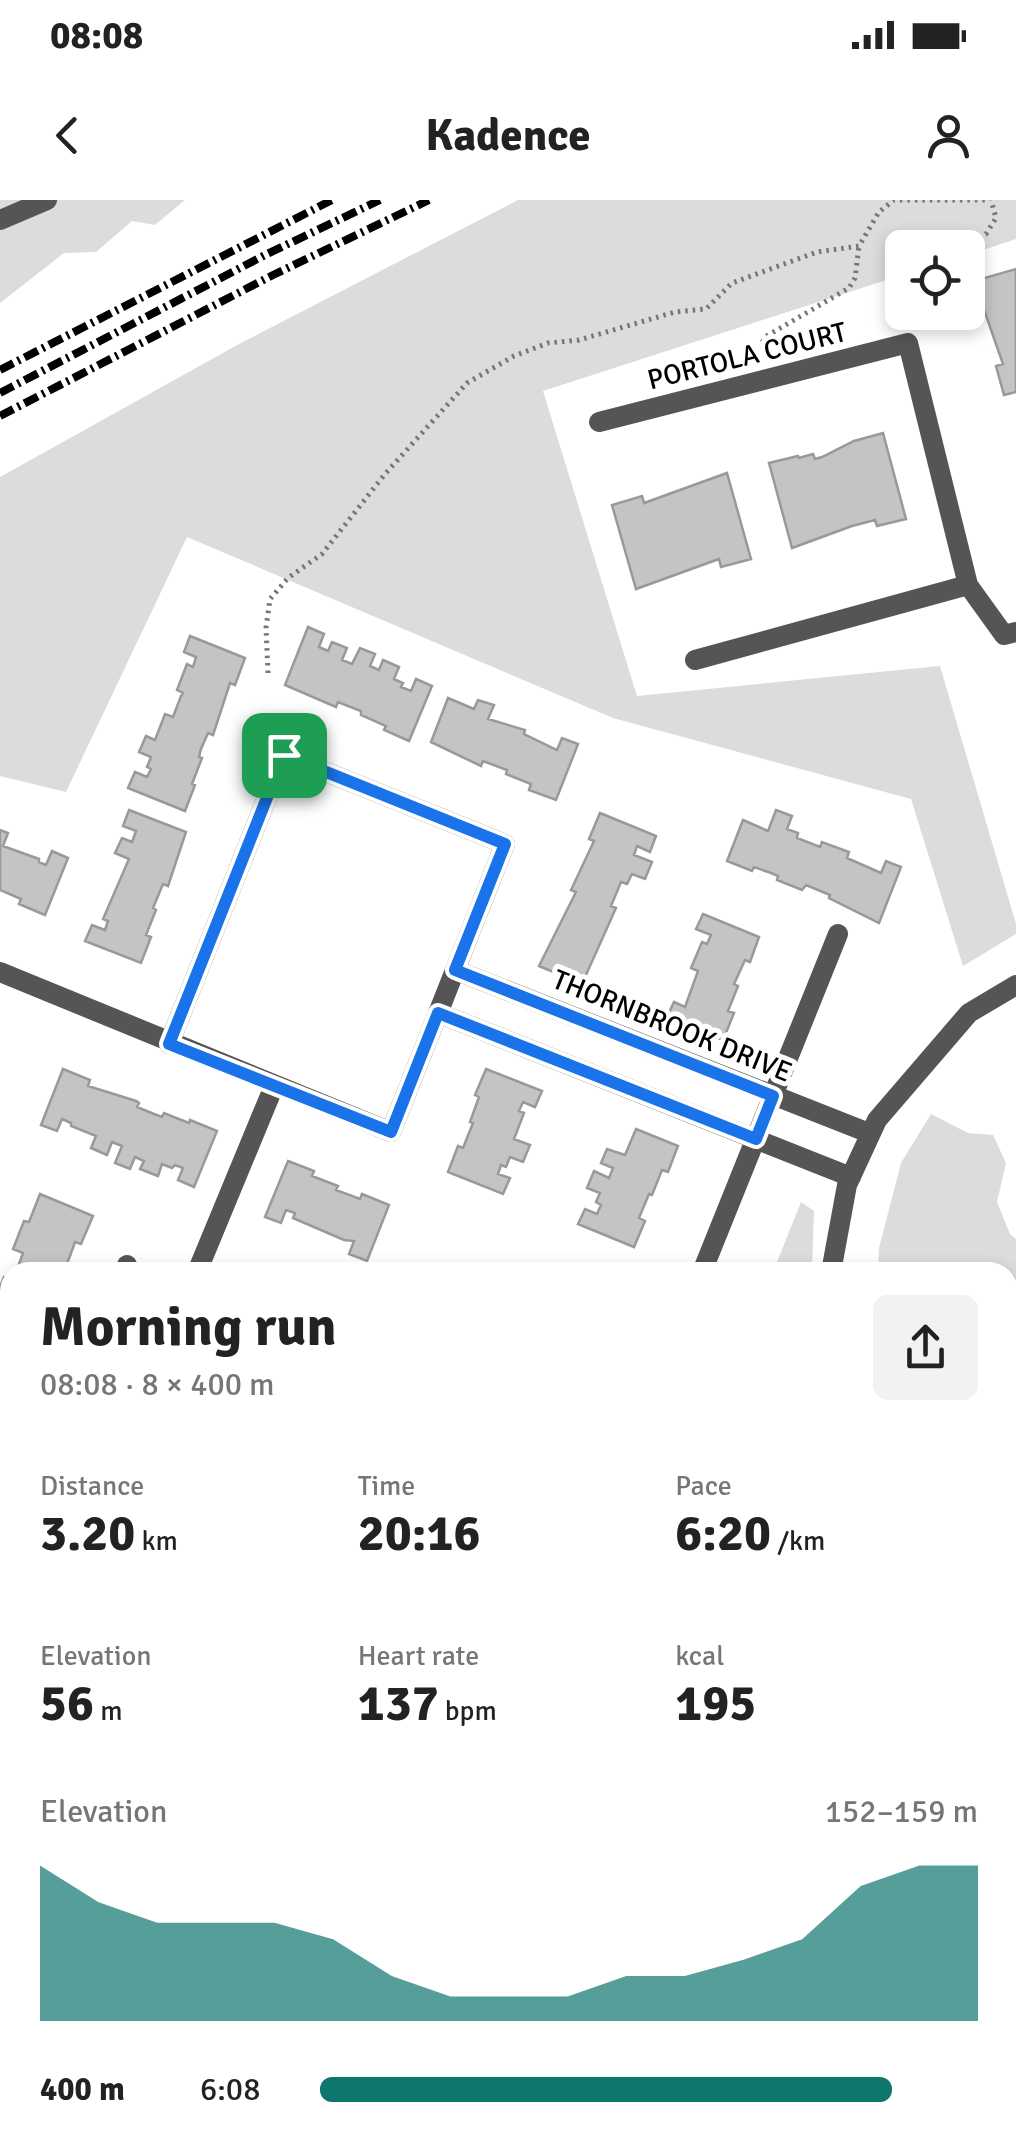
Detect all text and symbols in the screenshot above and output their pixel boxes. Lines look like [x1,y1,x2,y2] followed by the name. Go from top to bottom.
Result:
[50,12,143,59] text: 08:08
[40,108,95,163] icon: back
[425,108,591,163] text: Kadence
[921,108,976,163] icon: person
[885,230,985,330] map controls
[885,230,985,330] button: locate
[644,315,850,397] street label: PORTOLA COURT
[242,713,327,798] pin
[257,728,312,783] icon: arrive
[547,962,797,1090] street label: THORNBROOK DRIVE
[40,1293,337,1361] text: Morning run
[873,1295,978,1400] button: share
[40,1365,275,1404] text: 08:08 · 8 × 400 m
[40,1469,144,1503] text: Distance
[358,1469,415,1503] text: Time
[675,1469,732,1503] text: Pace
[40,1503,135,1565] text: 3.20
[358,1503,480,1565] text: 20:16
[675,1503,771,1565] text: 6:20
[135,1524,178,1558] text: km
[771,1524,825,1558] text: /km
[40,1639,152,1673] text: Elevation
[358,1639,479,1673] text: Heart rate
[675,1639,724,1673] text: kcal
[40,1673,94,1735] text: 56
[358,1673,439,1735] text: 137
[675,1673,756,1735] text: 195
[94,1694,123,1728] text: m
[439,1694,497,1728] text: bpm
[40,1792,167,1831] text: Elevation
[825,1792,978,1831] text: 152–159 m
[40,2070,125,2109] text: 400 m
[200,2070,260,2109] text: 6:08

